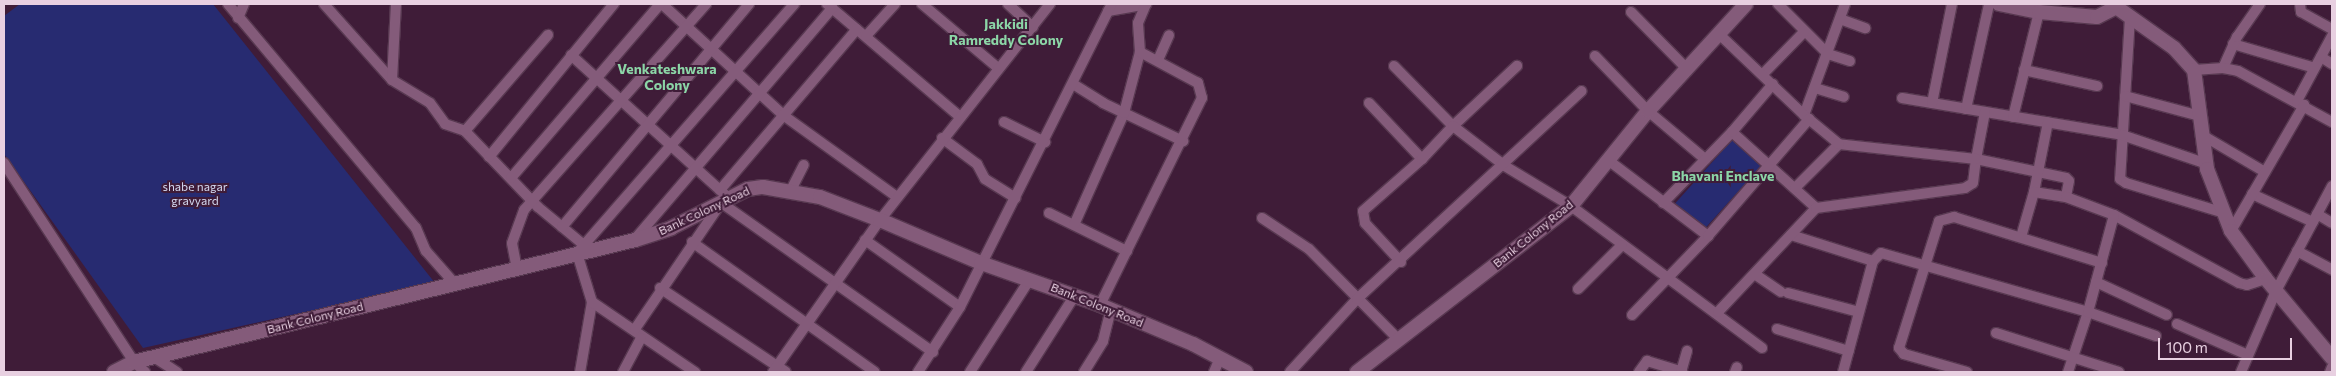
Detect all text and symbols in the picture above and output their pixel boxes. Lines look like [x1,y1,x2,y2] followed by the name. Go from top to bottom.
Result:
[949,16,1063,48] district label: Jakkidi Ramreddy Colony
[617,61,717,94] district label: Venkateshwara Colony
[1672,168,1774,184] district label: Bhavani Enclave
[163,180,227,208] park label: shabe nagar gravyard
[656,184,752,238] street label: Bank Colony Road
[1490,197,1576,271] street label: Bank Colony Road
[1049,280,1145,330] street label: Bank Colony Road
[265,299,365,337] street label: Bank Colony Road
[2161,328,2295,360] scale bar
[2166,338,2208,356] text: 100 m

